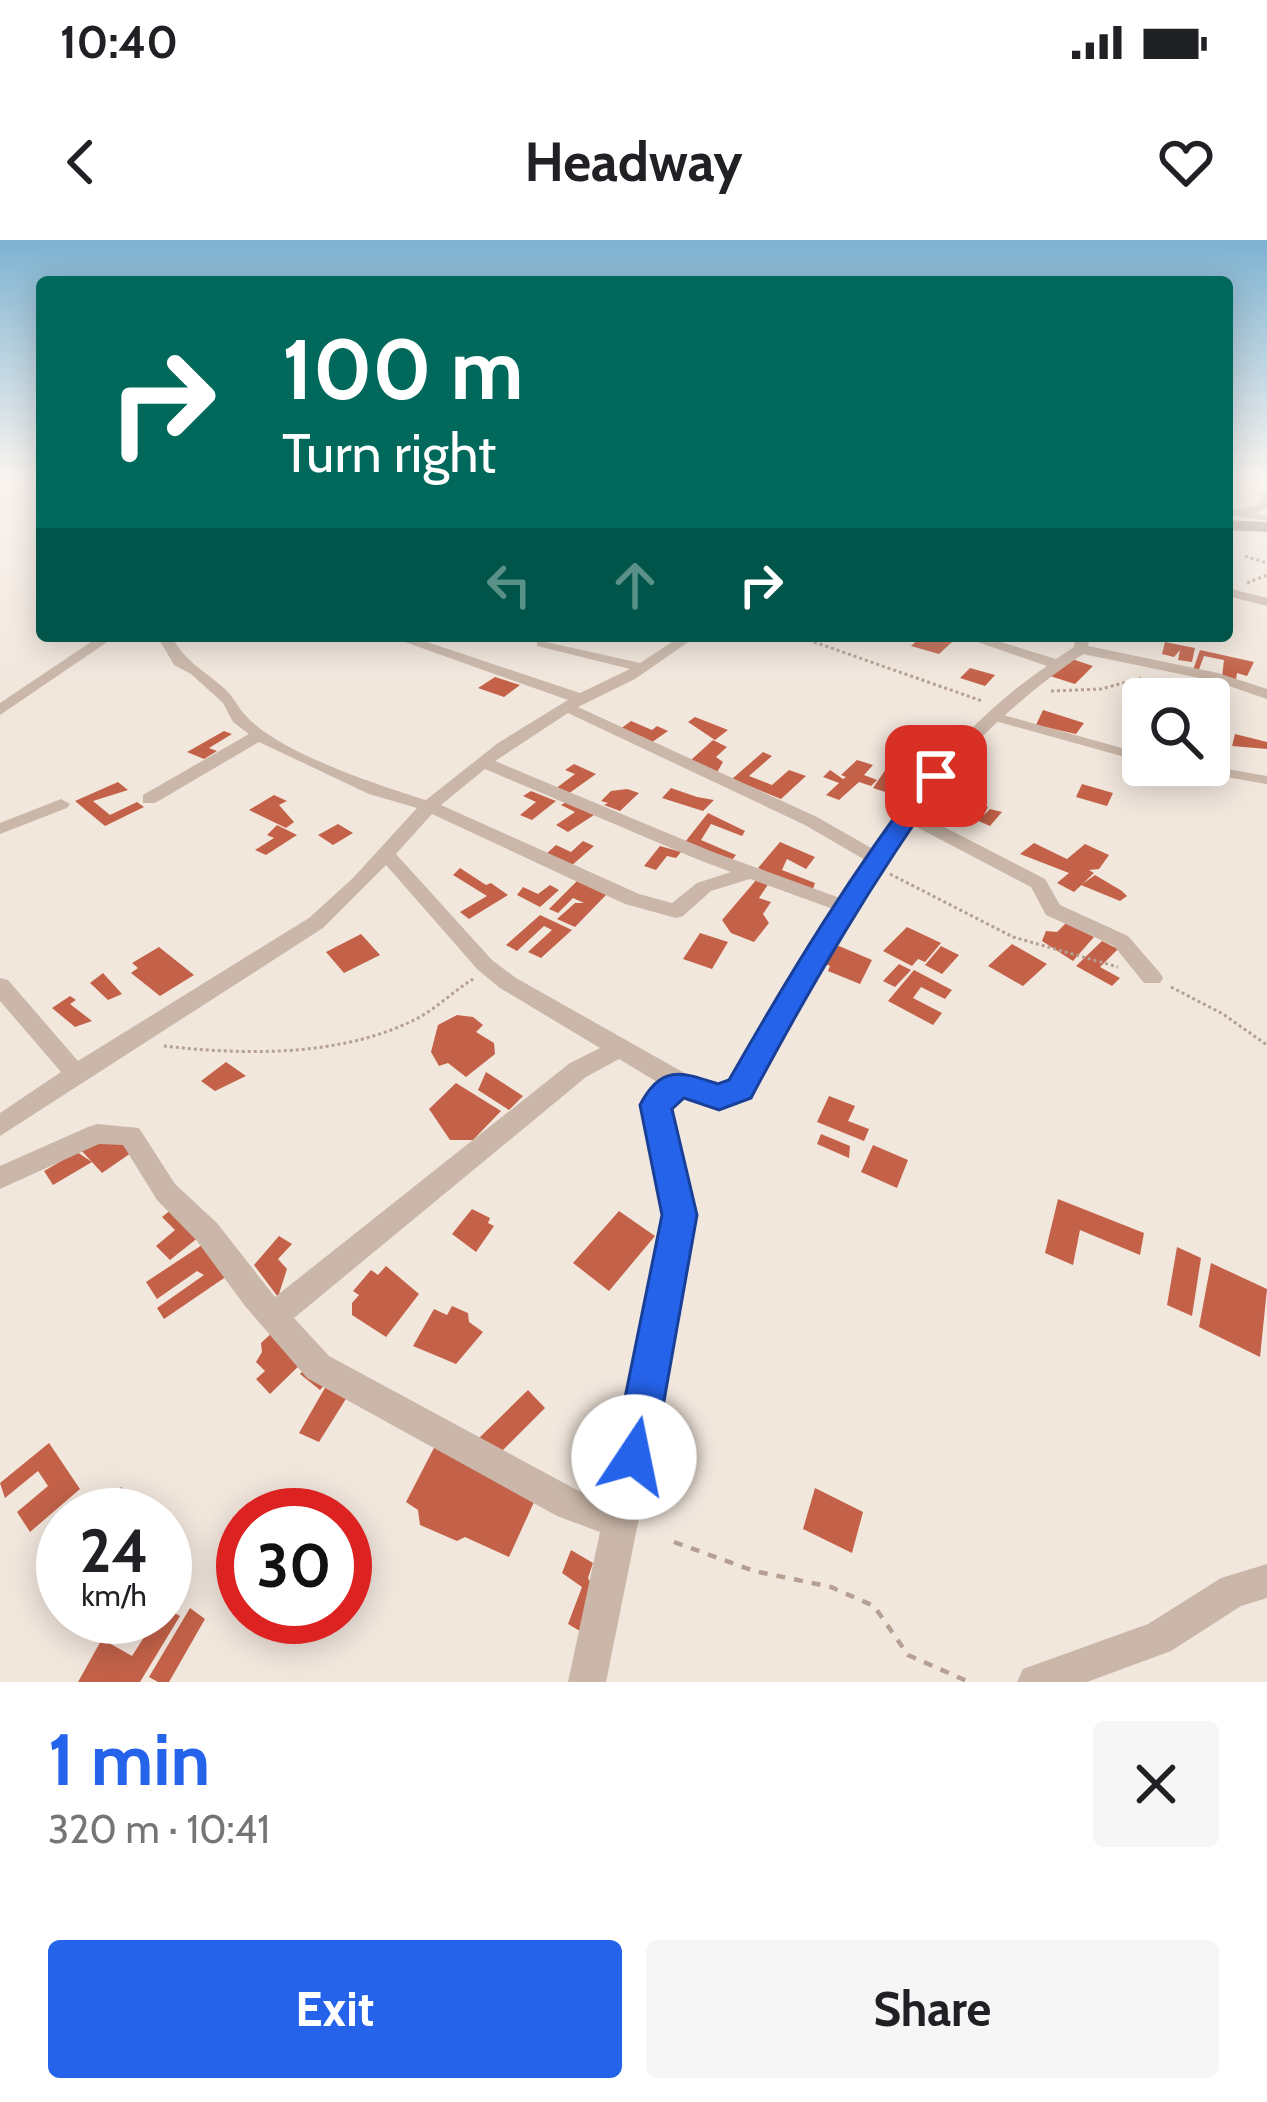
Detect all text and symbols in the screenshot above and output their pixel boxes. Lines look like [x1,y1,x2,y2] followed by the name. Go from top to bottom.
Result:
[60,15,178,69] text: 10:40
[48,129,114,195] icon: back
[525,129,742,195] text: Headway
[1153,129,1219,195] icon: heart
[282,318,524,420] text: 100 m
[84,324,240,480] icon: right
[282,420,496,486] text: Turn right
[476,552,542,618] icon: left
[602,552,668,618] icon: ahead
[728,552,794,618] icon: right
[1122,678,1230,786] map controls
[1122,678,1230,786] button: search
[885,725,987,827] pin
[903,743,969,809] icon: arrive
[571,1394,697,1520] position arrow
[216,1488,372,1644] speed limit sign: 30
[80,1514,149,1587] text: 24
[81,1577,147,1614] text: km/h
[48,1716,210,1803] text: 1 min
[1093,1721,1219,1847] button: close
[48,1805,270,1853] text: 320 m · 10:41
[48,1940,622,2078] button: Exit
[646,1940,1219,2078] button: Share

